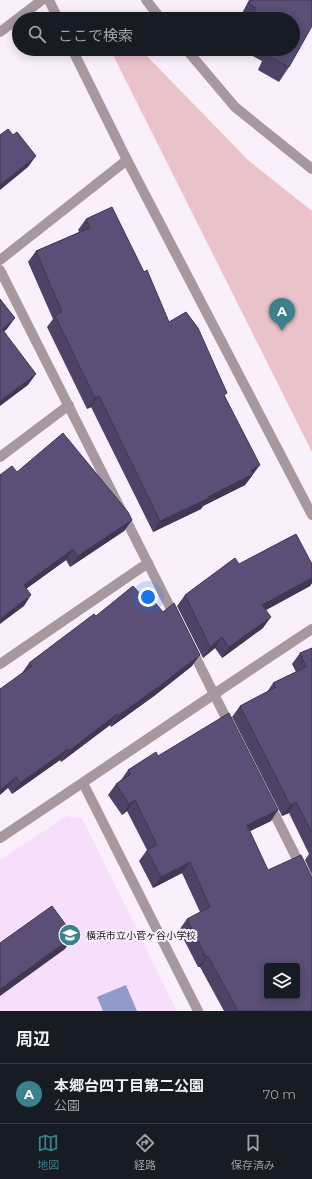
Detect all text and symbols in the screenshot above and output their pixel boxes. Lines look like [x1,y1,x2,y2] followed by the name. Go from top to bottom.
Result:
[12,12,300,56] search box
[26,23,48,45] icon: search
[58,26,133,45] text: ここで検索
[269,298,295,331] pin: A
[138,587,158,607] your location
[57,922,83,948] school or university icon: 横浜市立小菅ヶ谷小学校
[86,929,196,942] place label: 横浜市立小菅ヶ谷小学校
[264,963,300,999] map controls
[264,963,300,999] button: layers
[16,1029,50,1049] text: 周辺
[54,1076,204,1095] text: 本郷台四丁目第二公園
[24,1086,34,1102] text: A
[263,1086,296,1102] text: 70 m
[54,1097,80,1113] text: 公園
[37,1132,59,1172] tab: 地図
[134,1132,156,1172] tab: 経路
[231,1132,275,1172] tab: 保存済み

